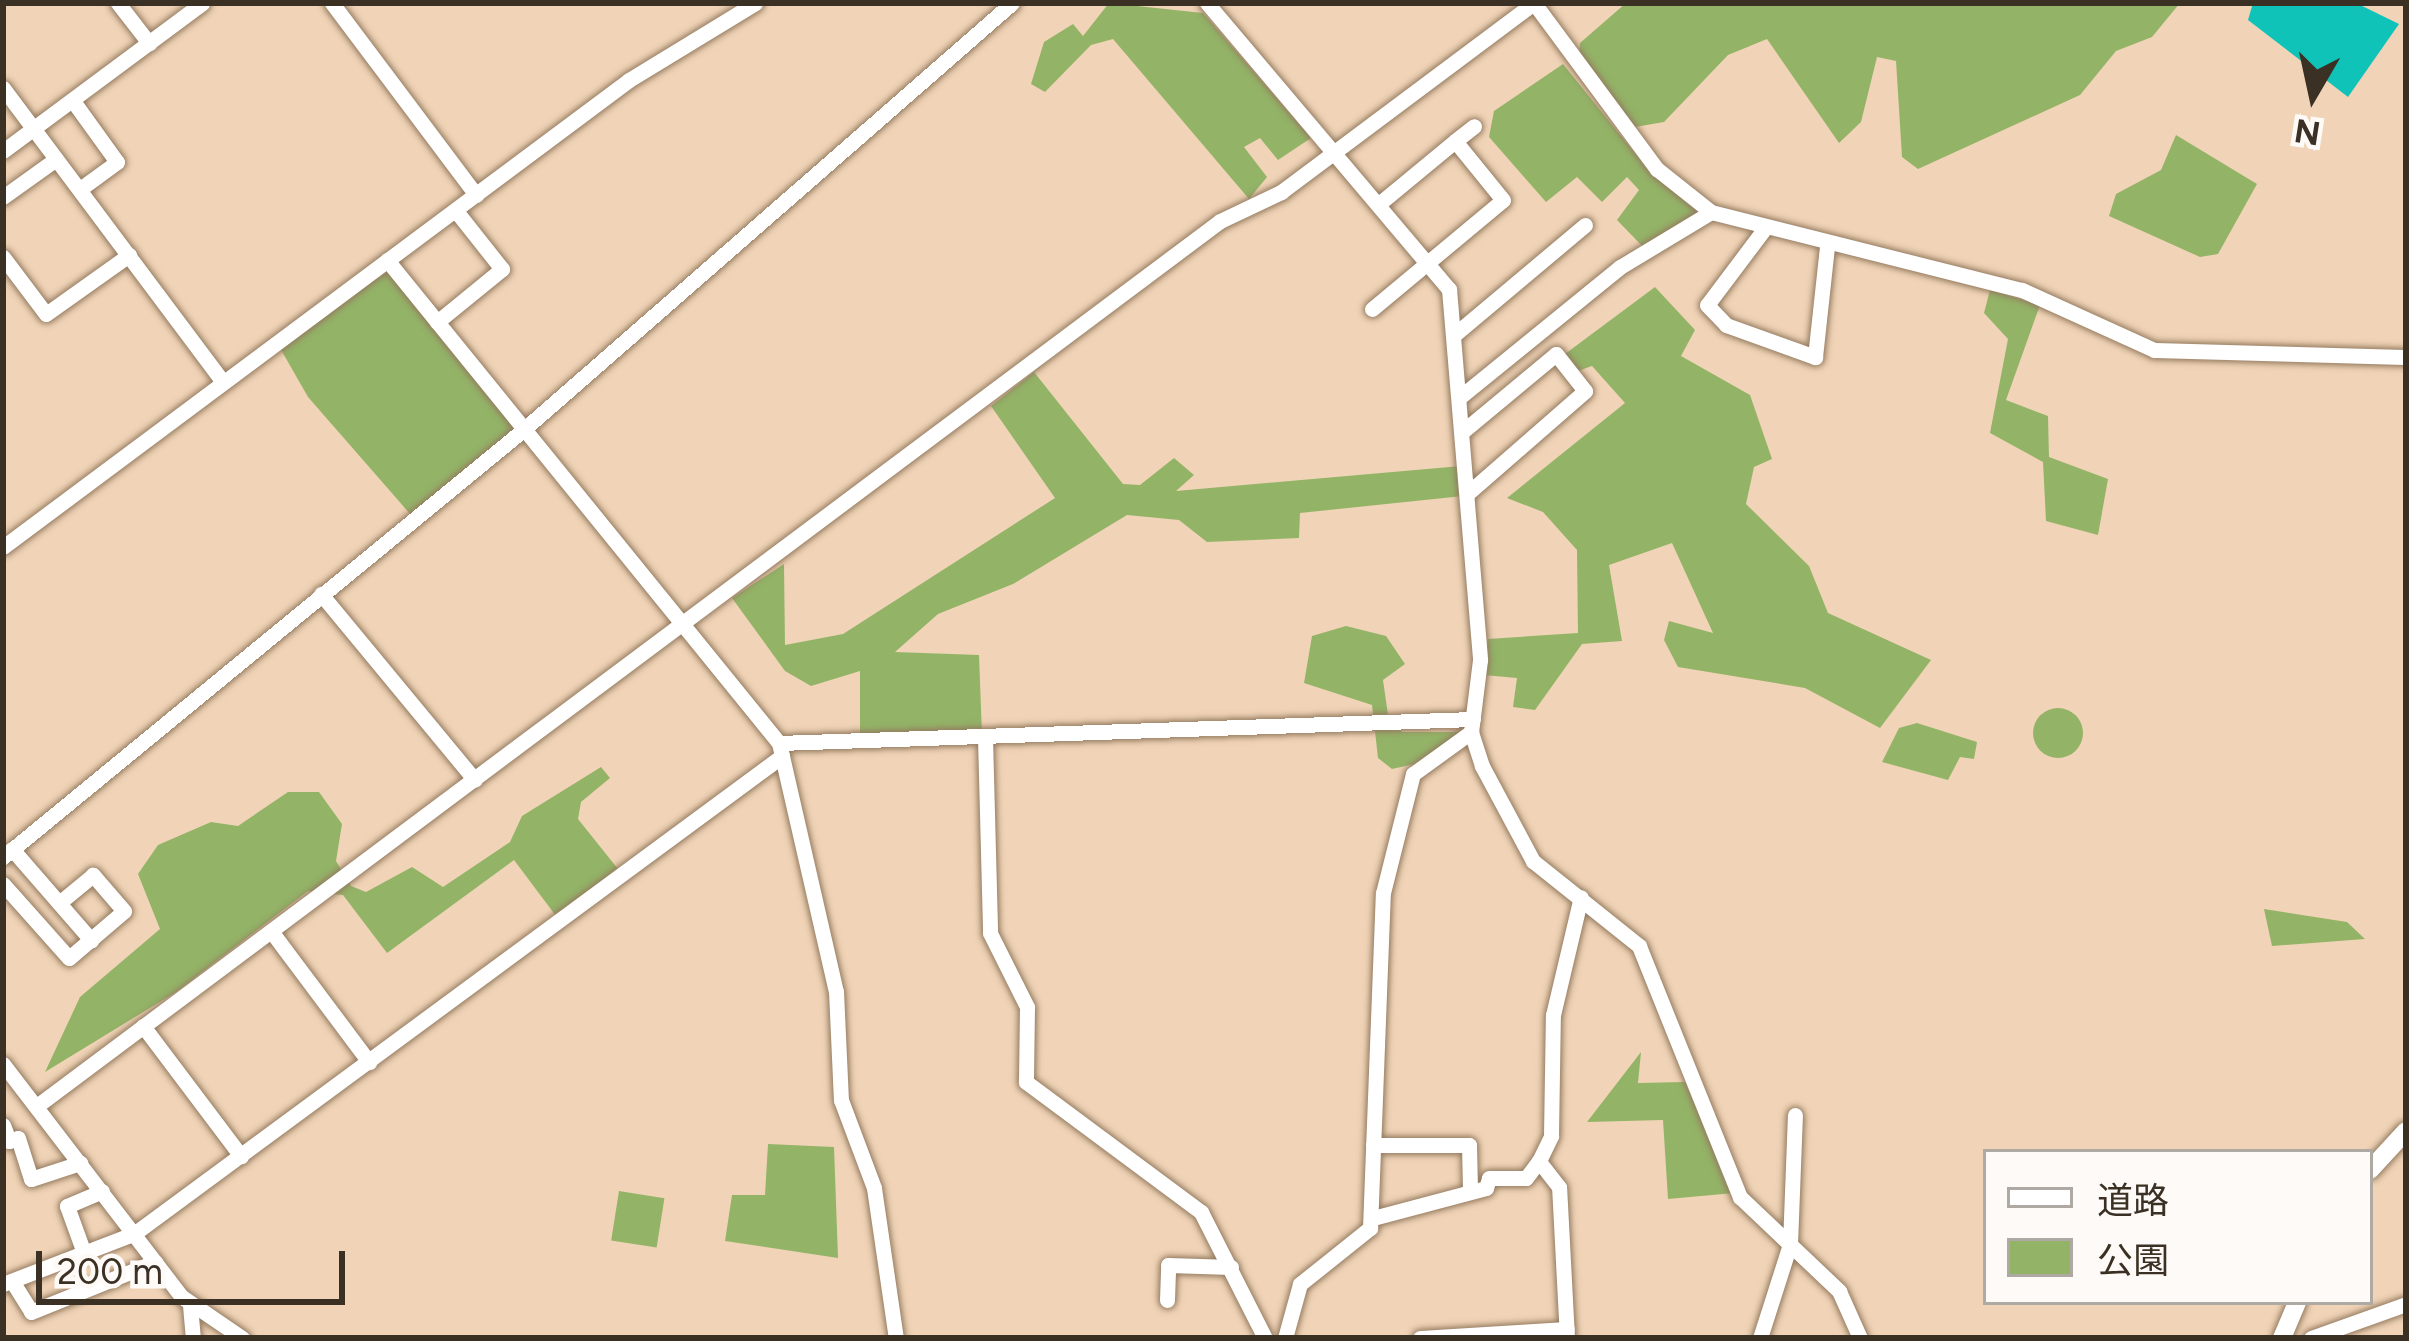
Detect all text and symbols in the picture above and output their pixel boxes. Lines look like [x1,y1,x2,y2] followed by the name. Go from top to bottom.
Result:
[2253,36,2373,156] north arrow
[2292,111,2323,153] text: N
[1983,1149,2373,1305] legend
[2097,1179,2169,1222] text: 道路
[42,1227,351,1301] scale bar
[2097,1239,2169,1282] text: 公園
[57,1250,163,1293] text: 200 m

